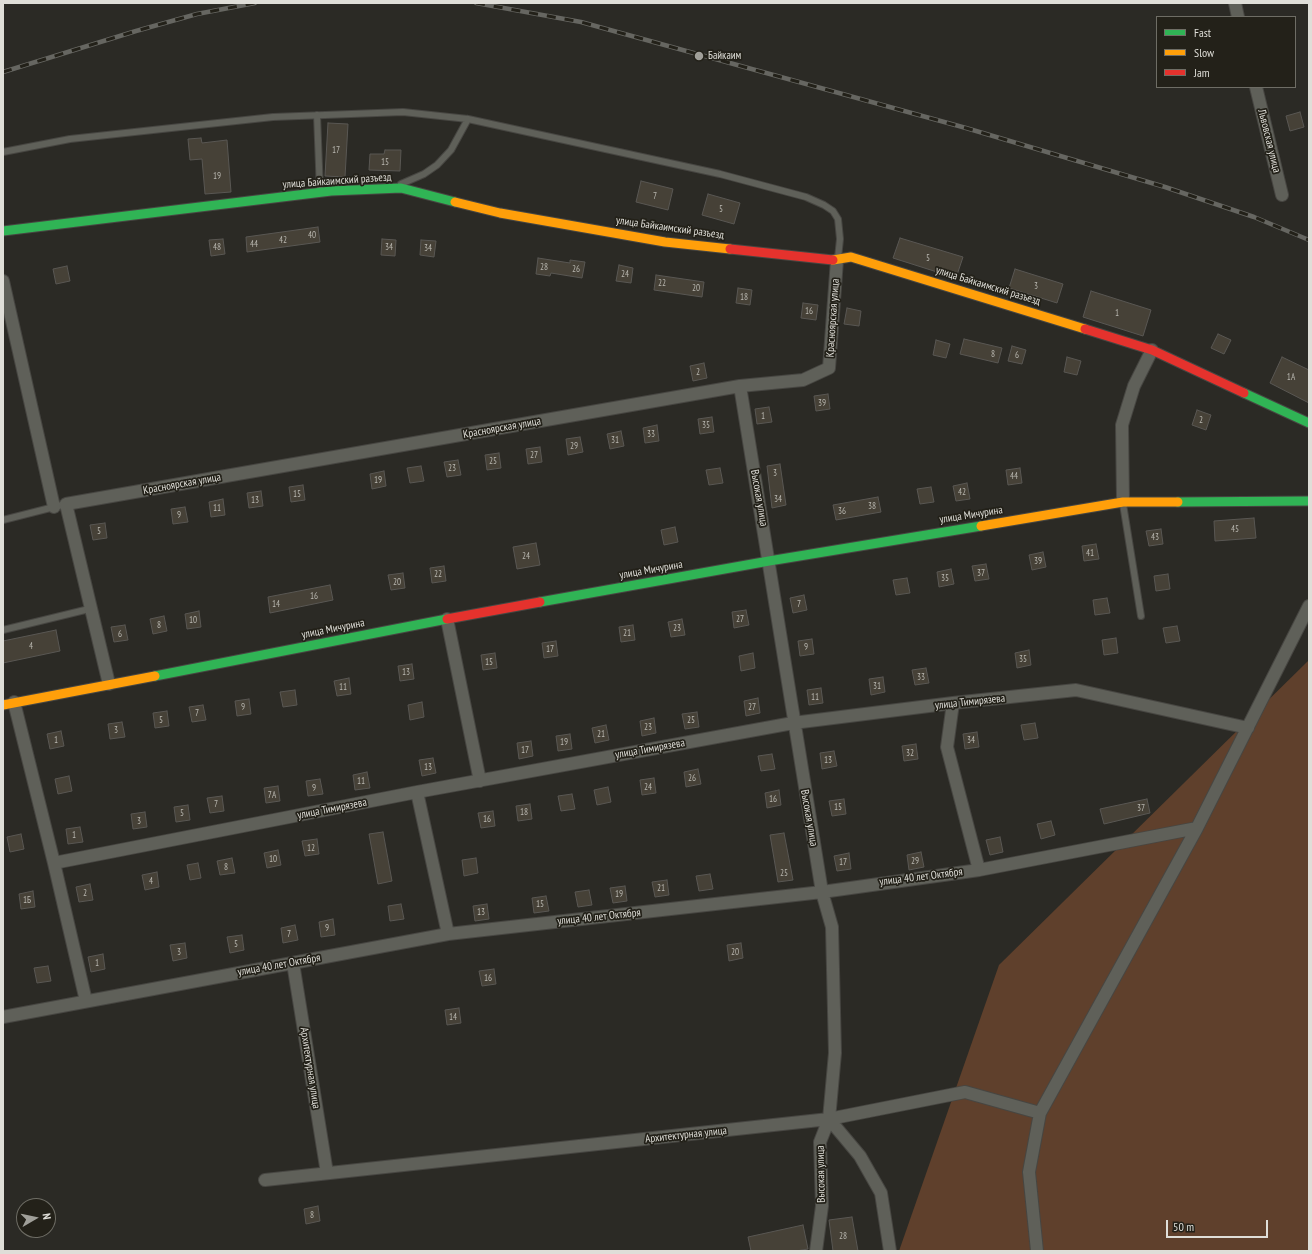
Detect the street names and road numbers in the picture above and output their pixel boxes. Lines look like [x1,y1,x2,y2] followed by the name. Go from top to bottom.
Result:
[1255,108,1283,174] street label: Львовская улица
[282,171,392,191] street label: улица Байкаимский разъезд
[615,214,725,242] street label: улица Байкаимский разъезд
[934,264,1042,308] street label: улица Байкаимский разъезд
[824,278,842,358] street label: Красноярская улица
[462,415,542,441] street label: Красноярская улица
[748,469,770,527] street label: Высокая улица
[142,471,222,497] street label: Красноярская улица
[938,503,1004,527] street label: улица Мичурина
[618,558,684,582] street label: улица Мичурина
[300,616,366,642] street label: улица Мичурина
[934,692,1006,712] street label: улица Тимирязева
[614,736,686,762] street label: улица Тимирязева
[798,789,820,847] street label: Высокая улица
[296,796,368,822] street label: улица Тимирязева
[879,865,963,889] street label: улица 40 лет Октября
[557,906,641,928] street label: улица 40 лет Октября
[237,951,321,979] street label: улица 40 лет Октября
[297,1026,323,1110] street label: Архитектурная улица
[644,1124,728,1146] street label: Архитектурная улица
[814,1145,828,1203] street label: Высокая улица

